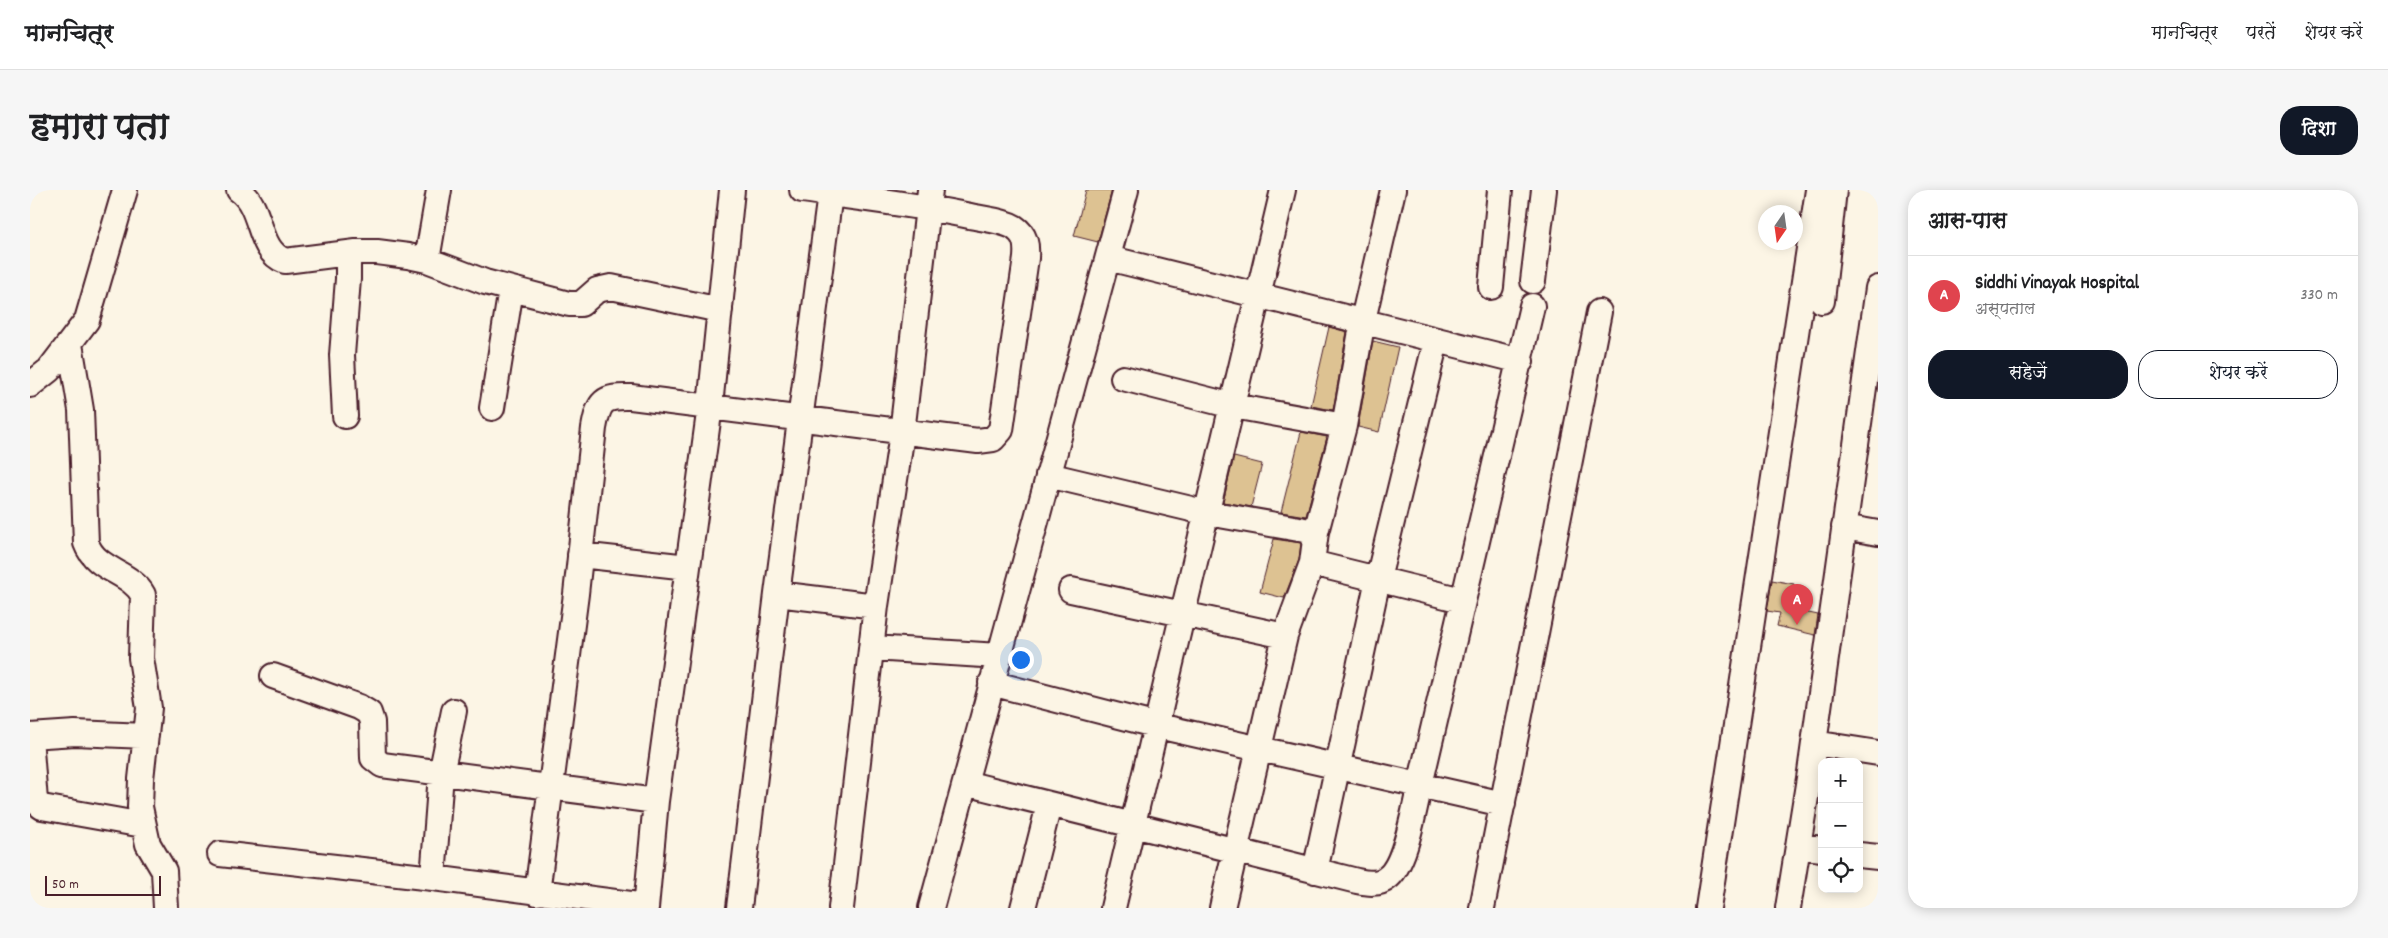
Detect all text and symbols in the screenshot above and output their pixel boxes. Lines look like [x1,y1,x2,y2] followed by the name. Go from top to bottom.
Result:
[25,18,113,52] text: मानचित्र
[2152,22,2218,47] text: मानचित्र
[2246,22,2276,47] text: परतें
[2304,22,2363,47] text: शेयर करें
[30,105,169,155] text: हमारा पता
[2280,106,2358,155] button: दिशा
[1758,205,1803,250] north arrow
[1928,208,2007,238] text: आस-पास
[1975,271,2139,298] text: Siddhi Vinayak Hospital
[1940,284,1948,307] text: A
[2300,284,2338,307] text: 330 m
[1975,298,2035,321] text: अस्पताल
[1928,350,2128,399] button: सहेजें
[2138,350,2338,399] button: शेयर करें
[1781,584,1813,625] pin: A
[1008,647,1034,673] your location
[1818,758,1863,893] map controls
[1818,758,1863,803] button: +
[1818,803,1863,848] button: −
[1818,848,1863,893] button: locate
[45,873,161,896] scale bar
[52,875,79,895] text: 50 m

